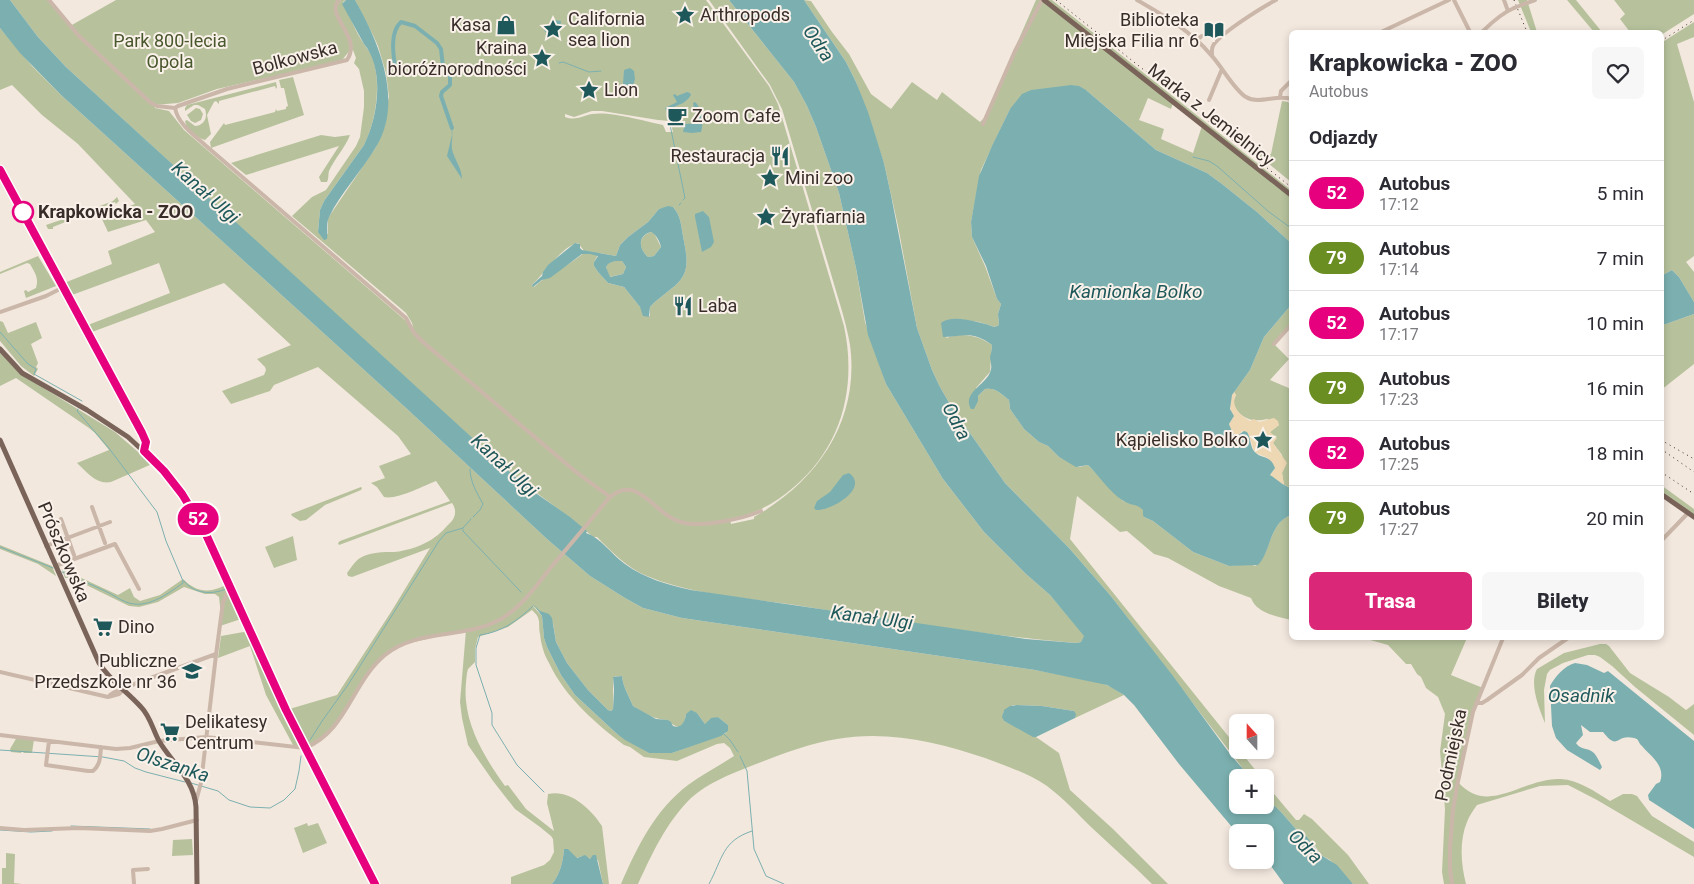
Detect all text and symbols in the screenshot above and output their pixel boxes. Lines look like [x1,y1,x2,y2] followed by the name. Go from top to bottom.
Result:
[674,4,696,26] place icon: Arthropods
[700,4,790,25] place label: Arthropods
[568,8,645,50] place label: California sea lion
[1064,9,1199,51] place label: Biblioteka Miejska Filia nr 6
[451,14,491,35] place label: Kasa
[495,14,517,36] shop icon: Kasa
[542,18,564,40] place icon: California sea lion
[1203,19,1225,41] library icon: Biblioteka Miejska Filia nr 6
[798,21,839,66] water label: Odra
[113,30,227,72] park label: Park 800-lecia Opola
[250,36,340,79] street label: Bolkowska
[387,37,527,79] place label: Kraina bioróżnorodności
[531,47,553,69] place icon: Kraina bioróżnorodności
[1592,47,1644,99] button: heart
[1309,49,1517,77] text: Krapkowicka - ZOO
[1144,59,1279,171] street label: Marka z Jemielnicy
[578,79,600,101] place icon: Lion
[604,79,638,100] place label: Lion
[1309,82,1368,101] text: Autobus
[666,105,688,127] cafe icon: Zoom Cafe
[692,105,780,126] place label: Zoom Cafe
[1309,126,1378,149] text: Odjazdy
[670,145,765,166] place label: Restauracja
[769,145,791,167] restaurant icon: Restauracja
[167,156,244,229] water label: Kanał Ulgi
[759,167,781,189] place icon: Mini zoo
[785,167,853,188] place label: Mini zoo
[1379,172,1450,195] text: Autobus
[1326,182,1347,203] text: 52
[1597,182,1644,205] text: 5 min
[1379,195,1419,214] text: 17:12
[12,201,34,223] marker: Krapkowicka - ZOO
[38,201,193,222] place label: Krapkowicka - ZOO
[755,206,777,228] place icon: Żyrafiarnia
[781,206,866,227] place label: Żyrafiarnia
[1379,237,1450,260] text: Autobus
[1326,247,1347,268] text: 79
[1597,247,1644,270] text: 7 min
[1379,260,1419,279] text: 17:14
[1069,280,1203,303] water label: Kamionka Bolko
[672,295,694,317] restaurant icon: Laba
[698,295,737,316] place label: Laba
[1379,302,1450,325] text: Autobus
[1326,312,1347,333] text: 52
[1586,312,1644,335] text: 10 min
[1379,325,1419,344] text: 17:17
[1379,367,1450,390] text: Autobus
[1326,377,1347,398] text: 79
[1586,377,1644,400] text: 16 min
[1379,390,1419,409] text: 17:23
[937,399,976,444] water label: Odra
[467,429,543,502] water label: Kanał Ulgi
[1116,429,1248,450] place label: Kąpielisko Bolko
[1252,429,1274,451] place icon: Kąpielisko Bolko
[1379,432,1450,455] text: Autobus
[1326,442,1347,463] text: 52
[1586,442,1644,465] text: 18 min
[1379,455,1419,474] text: 17:25
[1379,497,1450,520] text: Autobus
[34,499,95,605] street label: Prószkowska
[176,503,220,535] line badge: 52
[1326,507,1347,528] text: 79
[1586,507,1644,530] text: 20 min
[188,508,208,529] text: 52
[1379,520,1419,539] text: 17:27
[1309,572,1472,630] button: Trasa
[1482,572,1644,630] button: Bilety
[829,600,915,635] water label: Kanał Ulgi
[92,616,114,638] supermarket icon: Dino
[118,616,154,637] place label: Dino
[34,650,177,692] place label: Publiczne Przedszkole nr 36
[181,660,203,682] school or university icon: Publiczne Przedszkole nr 36
[1548,684,1615,707] water label: Osadnik
[1430,707,1471,803] street label: Podmiejska
[185,711,268,753] place label: Delikatesy Centrum
[1229,714,1274,759] north arrow
[1229,714,1274,869] map controls
[159,721,181,743] supermarket icon: Delikatesy Centrum
[133,742,212,787] water label: Olszanka
[1229,769,1274,814] button: +
[1229,824,1274,869] button: −
[1284,824,1328,868] water label: Odra

